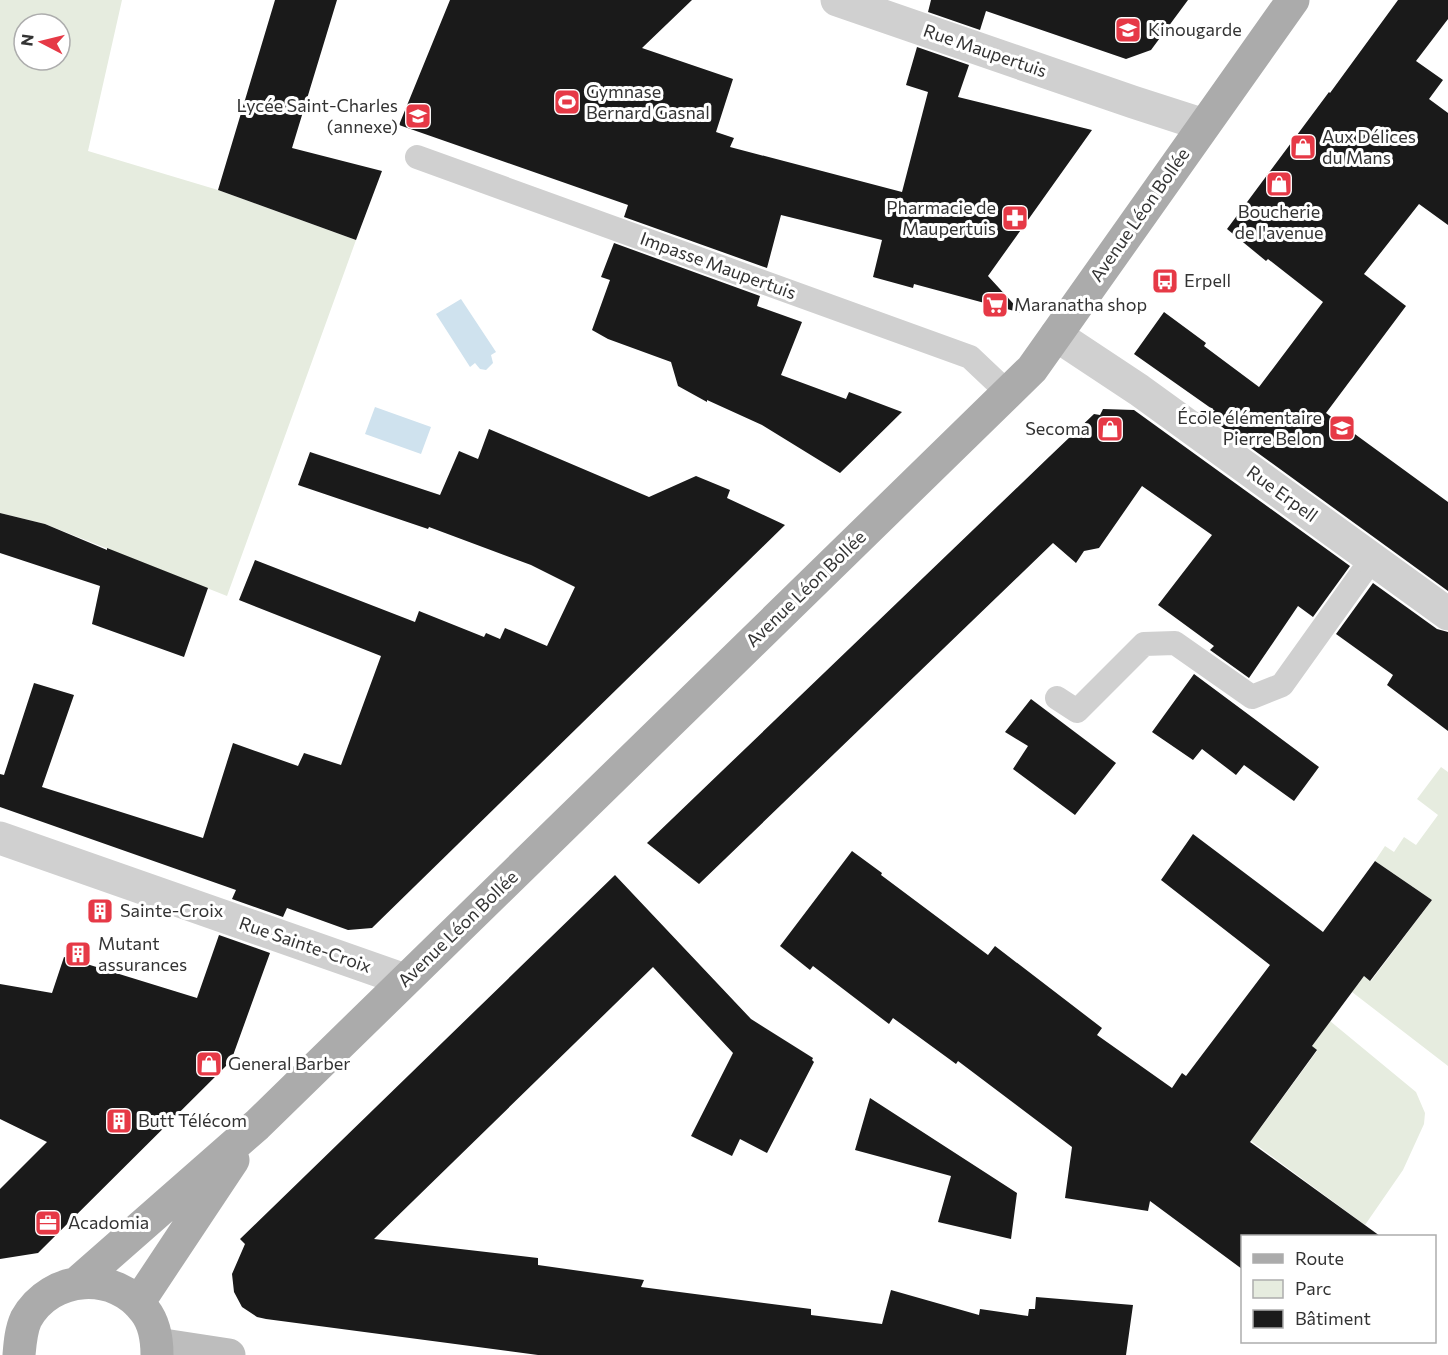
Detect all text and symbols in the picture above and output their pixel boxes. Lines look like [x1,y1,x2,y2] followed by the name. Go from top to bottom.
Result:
[12,12,72,72] north arrow
[1113,15,1143,45] school or university icon: Kinougarde
[1148,18,1242,40] place label: Kinougarde
[921,19,1050,81] street label: Rue Maupertuis
[16,33,37,47] text: N
[586,80,710,123] place label: Gymnase Bernard Gasnal
[552,87,582,117] sports icon: Gymnase Bernard Gasnal
[236,94,398,137] place label: Lycée Saint-Charles (annexe)
[403,101,433,131] school or university icon: Lycée Saint-Charles (annexe)
[1322,125,1416,168] place label: Aux Délices du Mans
[1288,132,1318,162] shop icon: Aux Délices du Mans
[1085,143,1194,286] street label: Avenue Léon Bollée
[1264,169,1294,199] shop icon: Boucherie de l'avenue
[886,196,996,239] place label: Pharmacie de Maupertuis
[1234,200,1324,243] place label: Boucherie de l'avenue
[1000,203,1030,233] pharmacy icon: Pharmacie de Maupertuis
[637,227,799,303] street label: Impasse Maupertuis
[1150,266,1180,296] bus stop icon: Erpell
[1184,269,1231,291] place label: Erpell
[980,290,1010,320] supermarket icon: Maranatha shop
[1014,293,1147,315] place label: Maranatha shop
[1177,406,1322,449] place label: École élémentaire Pierre Belon
[1327,413,1357,443] school or university icon: École élémentaire Pierre Belon
[1095,414,1125,444] shop icon: Secoma
[1025,417,1090,439] place label: Secoma
[1243,460,1322,526] street label: Rue Erpell
[741,525,870,651] street label: Avenue Léon Bollée
[393,865,522,991] street label: Avenue Léon Bollée
[85,896,115,926] building icon: Sainte-Croix
[120,899,224,921] place label: Sainte-Croix
[236,911,375,977] street label: Rue Sainte-Croix
[98,932,187,975] place label: Mutant assurances
[63,939,93,969] building icon: Mutant assurances
[194,1049,224,1079] shop icon: General Barber
[228,1052,351,1074] place label: General Barber
[104,1106,134,1136] building icon: Butt Télécom
[138,1109,247,1131] place label: Butt Télécom
[33,1208,63,1238] office icon: Acadomia
[68,1211,149,1233] place label: Acadomia
[1241,1235,1436,1343] legend
[1295,1247,1344,1269] text: Route
[1295,1277,1332,1299] text: Parc
[1295,1307,1371,1329] text: Bâtiment

